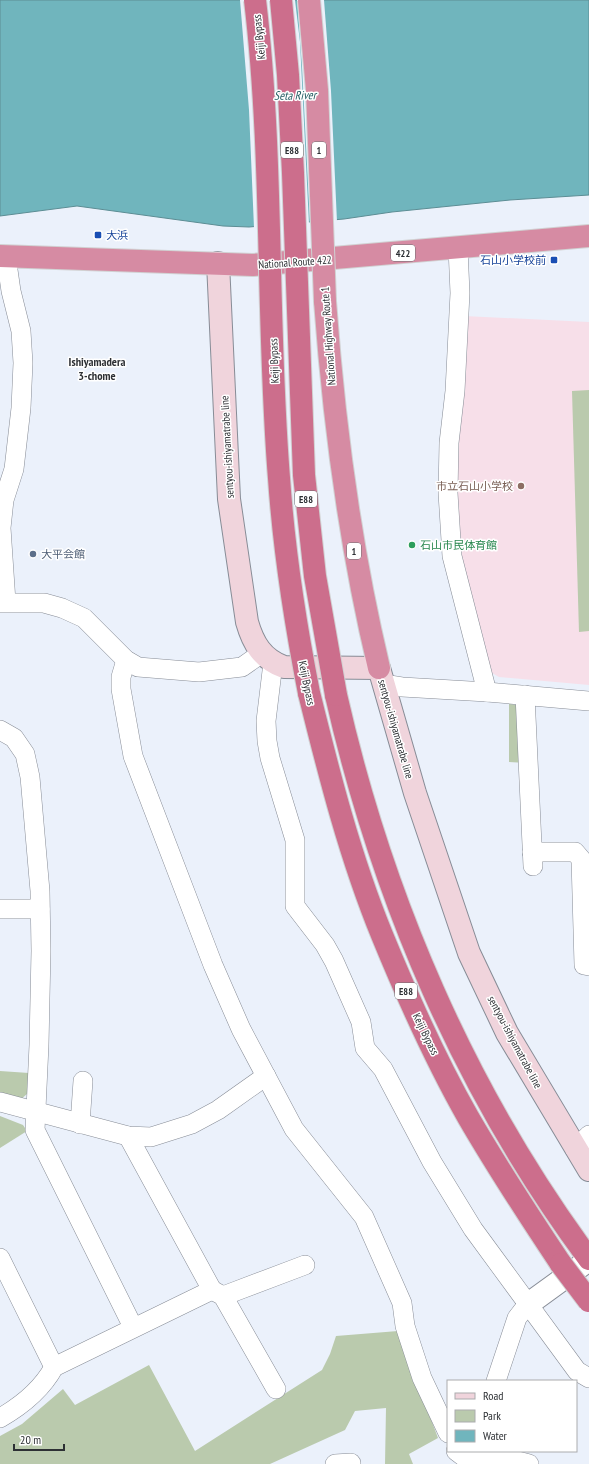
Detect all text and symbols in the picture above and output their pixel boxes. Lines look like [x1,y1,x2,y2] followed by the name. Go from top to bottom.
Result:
[250,14,268,60] street label: Keiji Bypass
[274,87,318,103] water label: Seta River
[281,142,303,158] road number: E88
[312,142,326,158] road number: 1
[106,228,128,242] place label: 大浜
[93,230,103,240] marker: 大浜
[391,245,415,261] road number: 422
[258,252,332,272] street label: National Route 422
[480,253,546,267] place label: 石山小学校前
[549,255,559,265] marker: 石山小学校前
[318,286,338,386] street label: National Highway Route 1
[266,338,282,384] street label: Keiji Bypass
[69,354,125,383] district label: Ishiyamadera 3-chome
[217,395,237,499] street label: sentyou-ishiyamatrabe line
[436,479,513,493] place label: 市立石山小学校
[516,481,526,491] marker: 市立石山小学校
[295,491,317,507] road number: E88
[420,538,497,552] place label: 石山市民体育館
[407,540,417,550] marker: 石山市民体育館
[347,543,361,559] road number: 1
[41,547,85,561] place label: 大平会館
[28,549,38,559] marker: 大平会館
[295,660,319,707] street label: Keiji Bypass
[375,678,417,781] street label: sentyou-ishiyamatrabe line
[395,983,417,999] road number: E88
[485,993,546,1091] street label: sentyou-ishiyamatrabe line
[410,1011,442,1058] street label: Keiji Bypass
[447,1380,577,1452] legend
[483,1388,503,1403] text: Road
[483,1408,501,1423] text: Park
[14,1426,64,1452] scale bar
[483,1428,508,1443] text: Water
[20,1432,41,1447] text: 20 m

